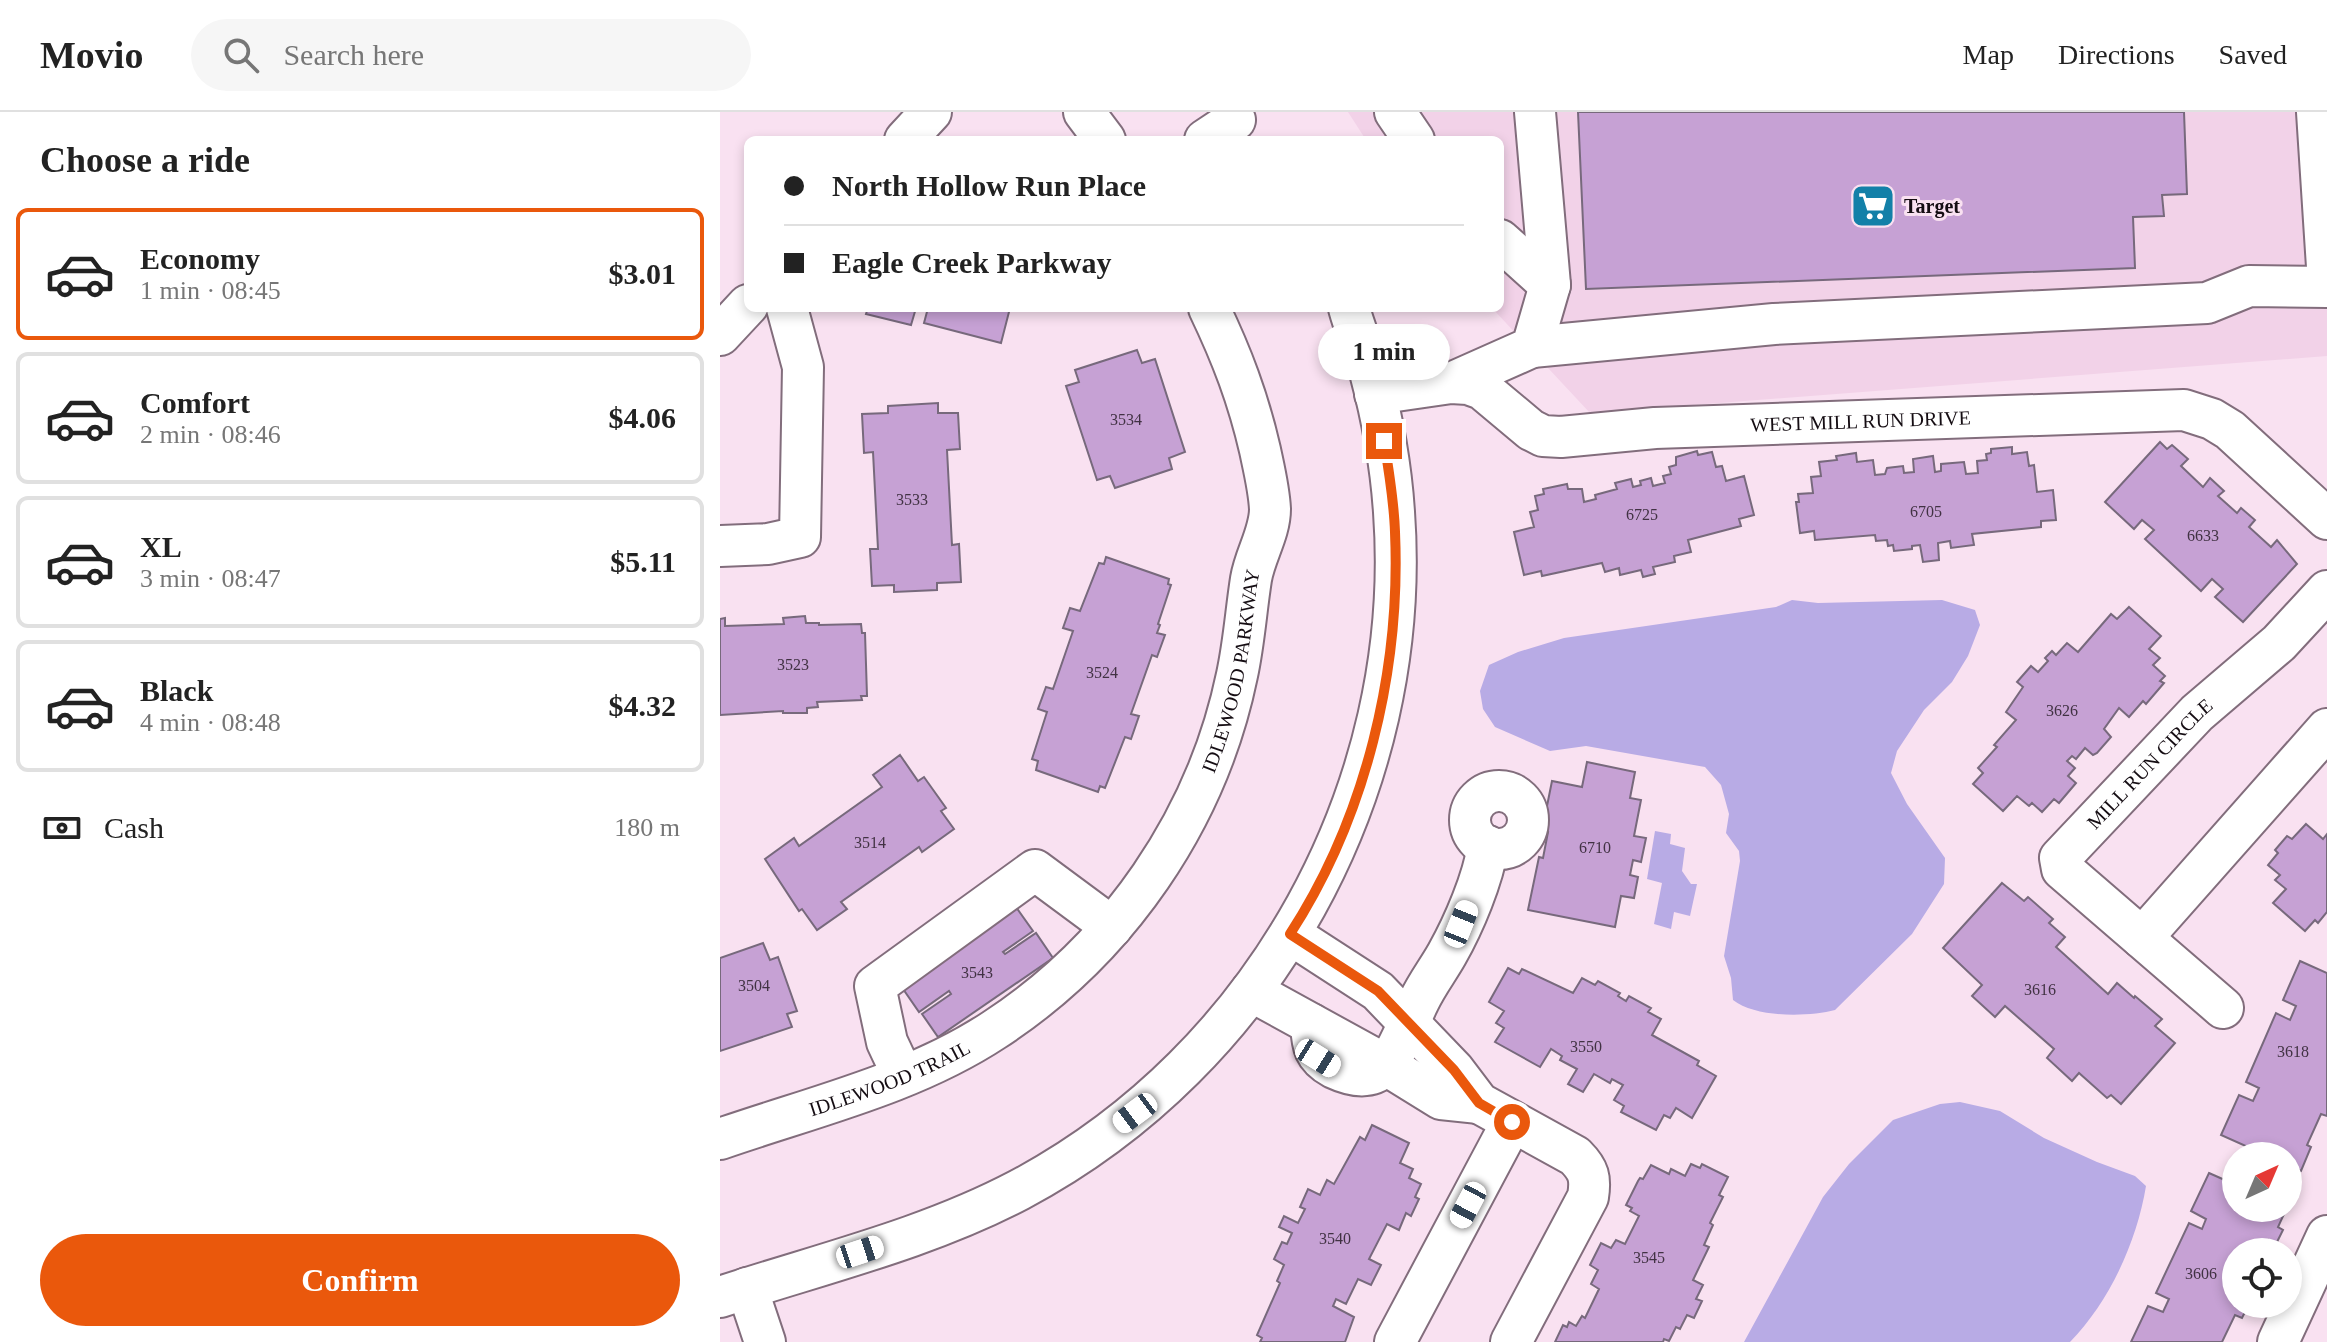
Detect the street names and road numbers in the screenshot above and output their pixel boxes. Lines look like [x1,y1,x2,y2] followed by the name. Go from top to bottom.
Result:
[1750,406,1971,436] street label: WEST MILL RUN DRIVE
[1197,567,1264,776] street label: IDLEWOOD PARKWAY
[2082,694,2217,833] street label: MILL RUN CIRCLE
[806,1036,974,1120] street label: IDLEWOOD TRAIL

